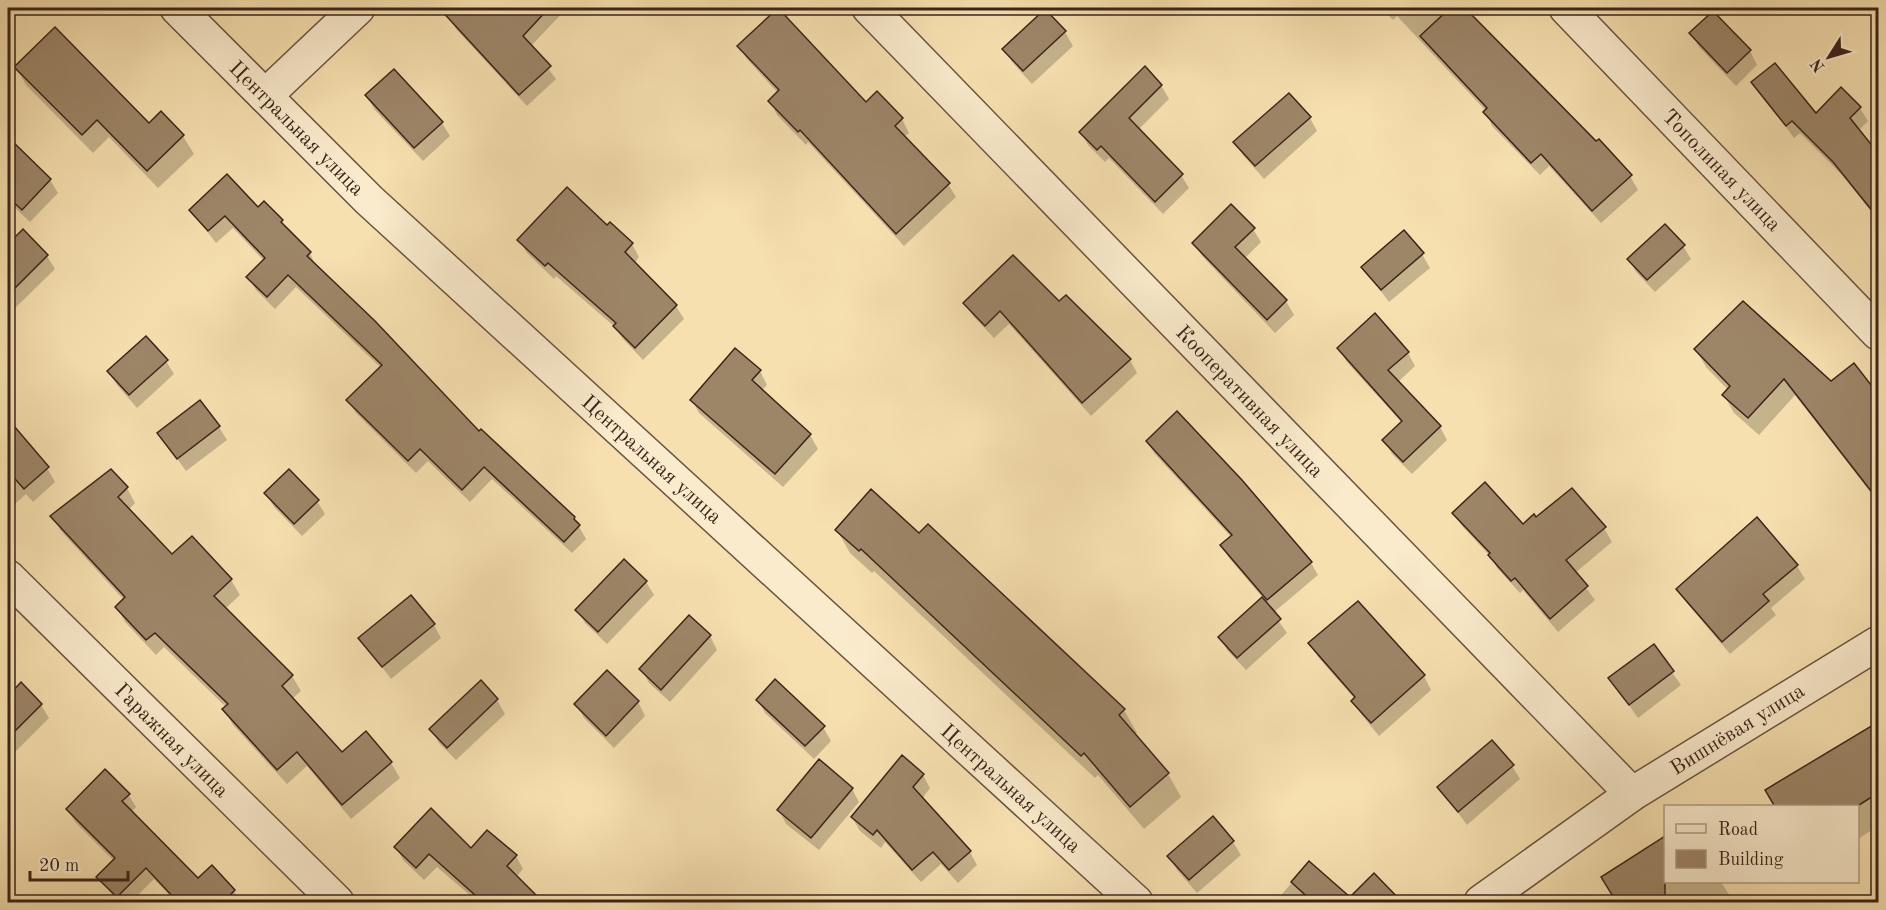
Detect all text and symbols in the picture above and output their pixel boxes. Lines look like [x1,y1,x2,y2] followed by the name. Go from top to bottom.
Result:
[1799,27,1859,87] north arrow
[1808,55,1829,75] text: N
[225,58,367,200] street label: Центральная улица
[1658,106,1784,236] street label: Тополиная улица
[1171,322,1327,482] street label: Кооперативная улица
[577,392,725,528] street label: Центральная улица
[110,680,232,802] street label: Гаражная улица
[1667,681,1809,780] street label: Вишнёвая улица
[936,721,1084,857] street label: Центральная улица
[1664,805,1859,883] legend
[1718,821,1758,839] text: Road
[30,844,128,882] scale bar
[1718,851,1784,869] text: Building
[39,857,79,875] text: 20 m

